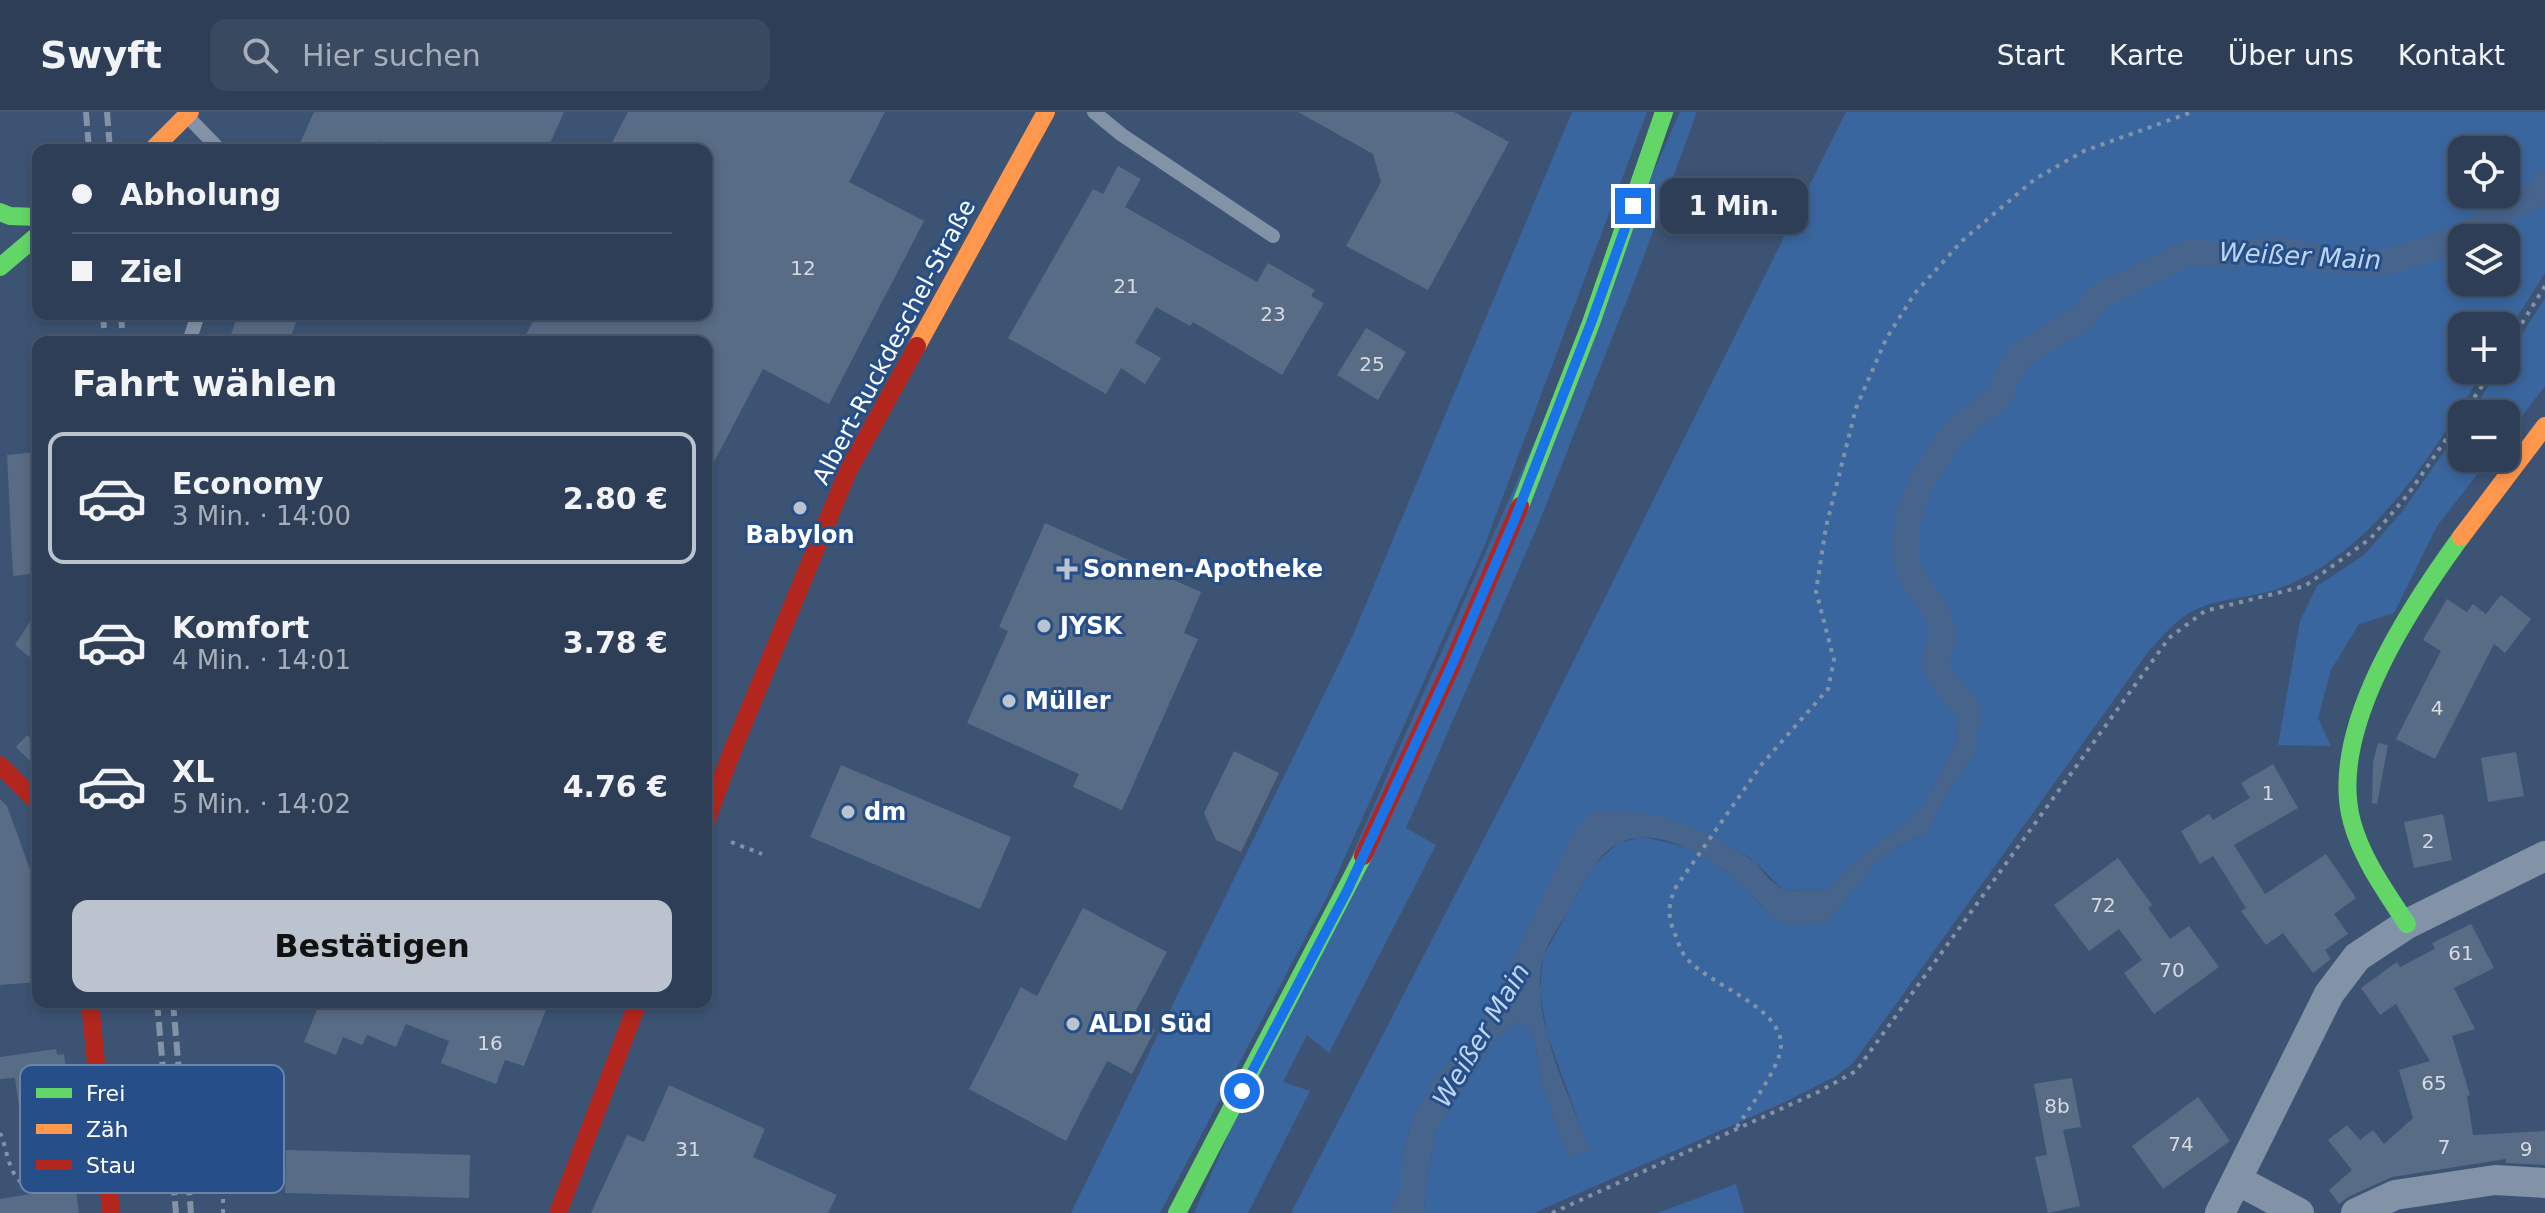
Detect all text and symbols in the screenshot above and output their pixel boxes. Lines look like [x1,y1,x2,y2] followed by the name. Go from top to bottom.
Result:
[210,19,770,91] search box
[40,33,162,77] text: Swyft
[238,33,282,77] icon: search
[302,38,481,73] text: Hier suchen
[1997,39,2065,72] text: Start
[2109,39,2184,72] text: Karte
[2228,39,2354,72] text: Über uns
[2398,39,2505,72] text: Kontakt
[2448,136,2520,472] map controls
[2448,136,2520,208] button: locate
[120,177,281,212] text: Abholung
[1661,178,1809,234] callout: 1 Min.
[1615,188,1651,224] route end
[1689,191,1779,221] text: 1 Min.
[807,195,981,489] street label: Albert-Ruckdeschel-Straße
[2448,224,2520,296] button: layers
[2218,237,2382,275] water label: Weißer Main
[120,254,183,289] text: Ziel
[790,256,816,280] house number: 12
[1113,274,1139,298] house number: 21
[1260,302,1286,326] house number: 23
[2448,312,2520,384] button: +
[1359,352,1385,376] house number: 25
[72,363,337,404] text: Fahrt wählen
[2448,400,2520,472] button: −
[76,462,148,534] icon: car
[172,466,324,501] text: Economy
[563,481,668,516] text: 2.80 €
[791,499,809,517] marker: Babylon
[172,501,351,531] text: 3 Min. · 14:00
[745,521,855,549] place label: Babylon
[1083,555,1323,583] place label: Sonnen-Apotheke
[1058,560,1076,578] marker: Sonnen-Apotheke
[76,606,148,678] icon: car
[172,610,309,645] text: Komfort
[1058,612,1124,640] place label: JYSK
[1035,617,1053,635] marker: JYSK
[563,625,668,660] text: 3.78 €
[172,645,351,675] text: 4 Min. · 14:01
[1025,687,1111,715] place label: Müller
[1000,692,1018,710] marker: Müller
[2431,696,2443,720] house number: 4
[76,750,148,822] icon: car
[172,754,214,789] text: XL
[563,769,668,804] text: 4.76 €
[2262,781,2274,805] house number: 1
[172,789,351,819] text: 5 Min. · 14:02
[864,798,906,826] place label: dm
[839,803,857,821] marker: dm
[2422,829,2434,853] house number: 2
[2090,893,2116,917] house number: 72
[72,900,672,992] button: Bestätigen
[2448,941,2474,965] house number: 61
[1426,958,1536,1112] water label: Weißer Main
[2159,958,2185,982] house number: 70
[1089,1010,1212,1038] place label: ALDI Süd
[1064,1015,1082,1033] marker: ALDI Süd
[477,1031,503,1055] house number: 16
[20,1065,284,1193] legend
[2421,1071,2447,1095] house number: 65
[1224,1073,1260,1109] route start
[86,1081,125,1106] text: Frei
[2044,1094,2070,1118] house number: 8b
[86,1117,129,1142] text: Zäh
[2168,1132,2194,1156] house number: 74
[2438,1135,2450,1159] house number: 7
[675,1137,701,1161] house number: 31
[2520,1137,2532,1161] house number: 9
[86,1153,136,1178] text: Stau

